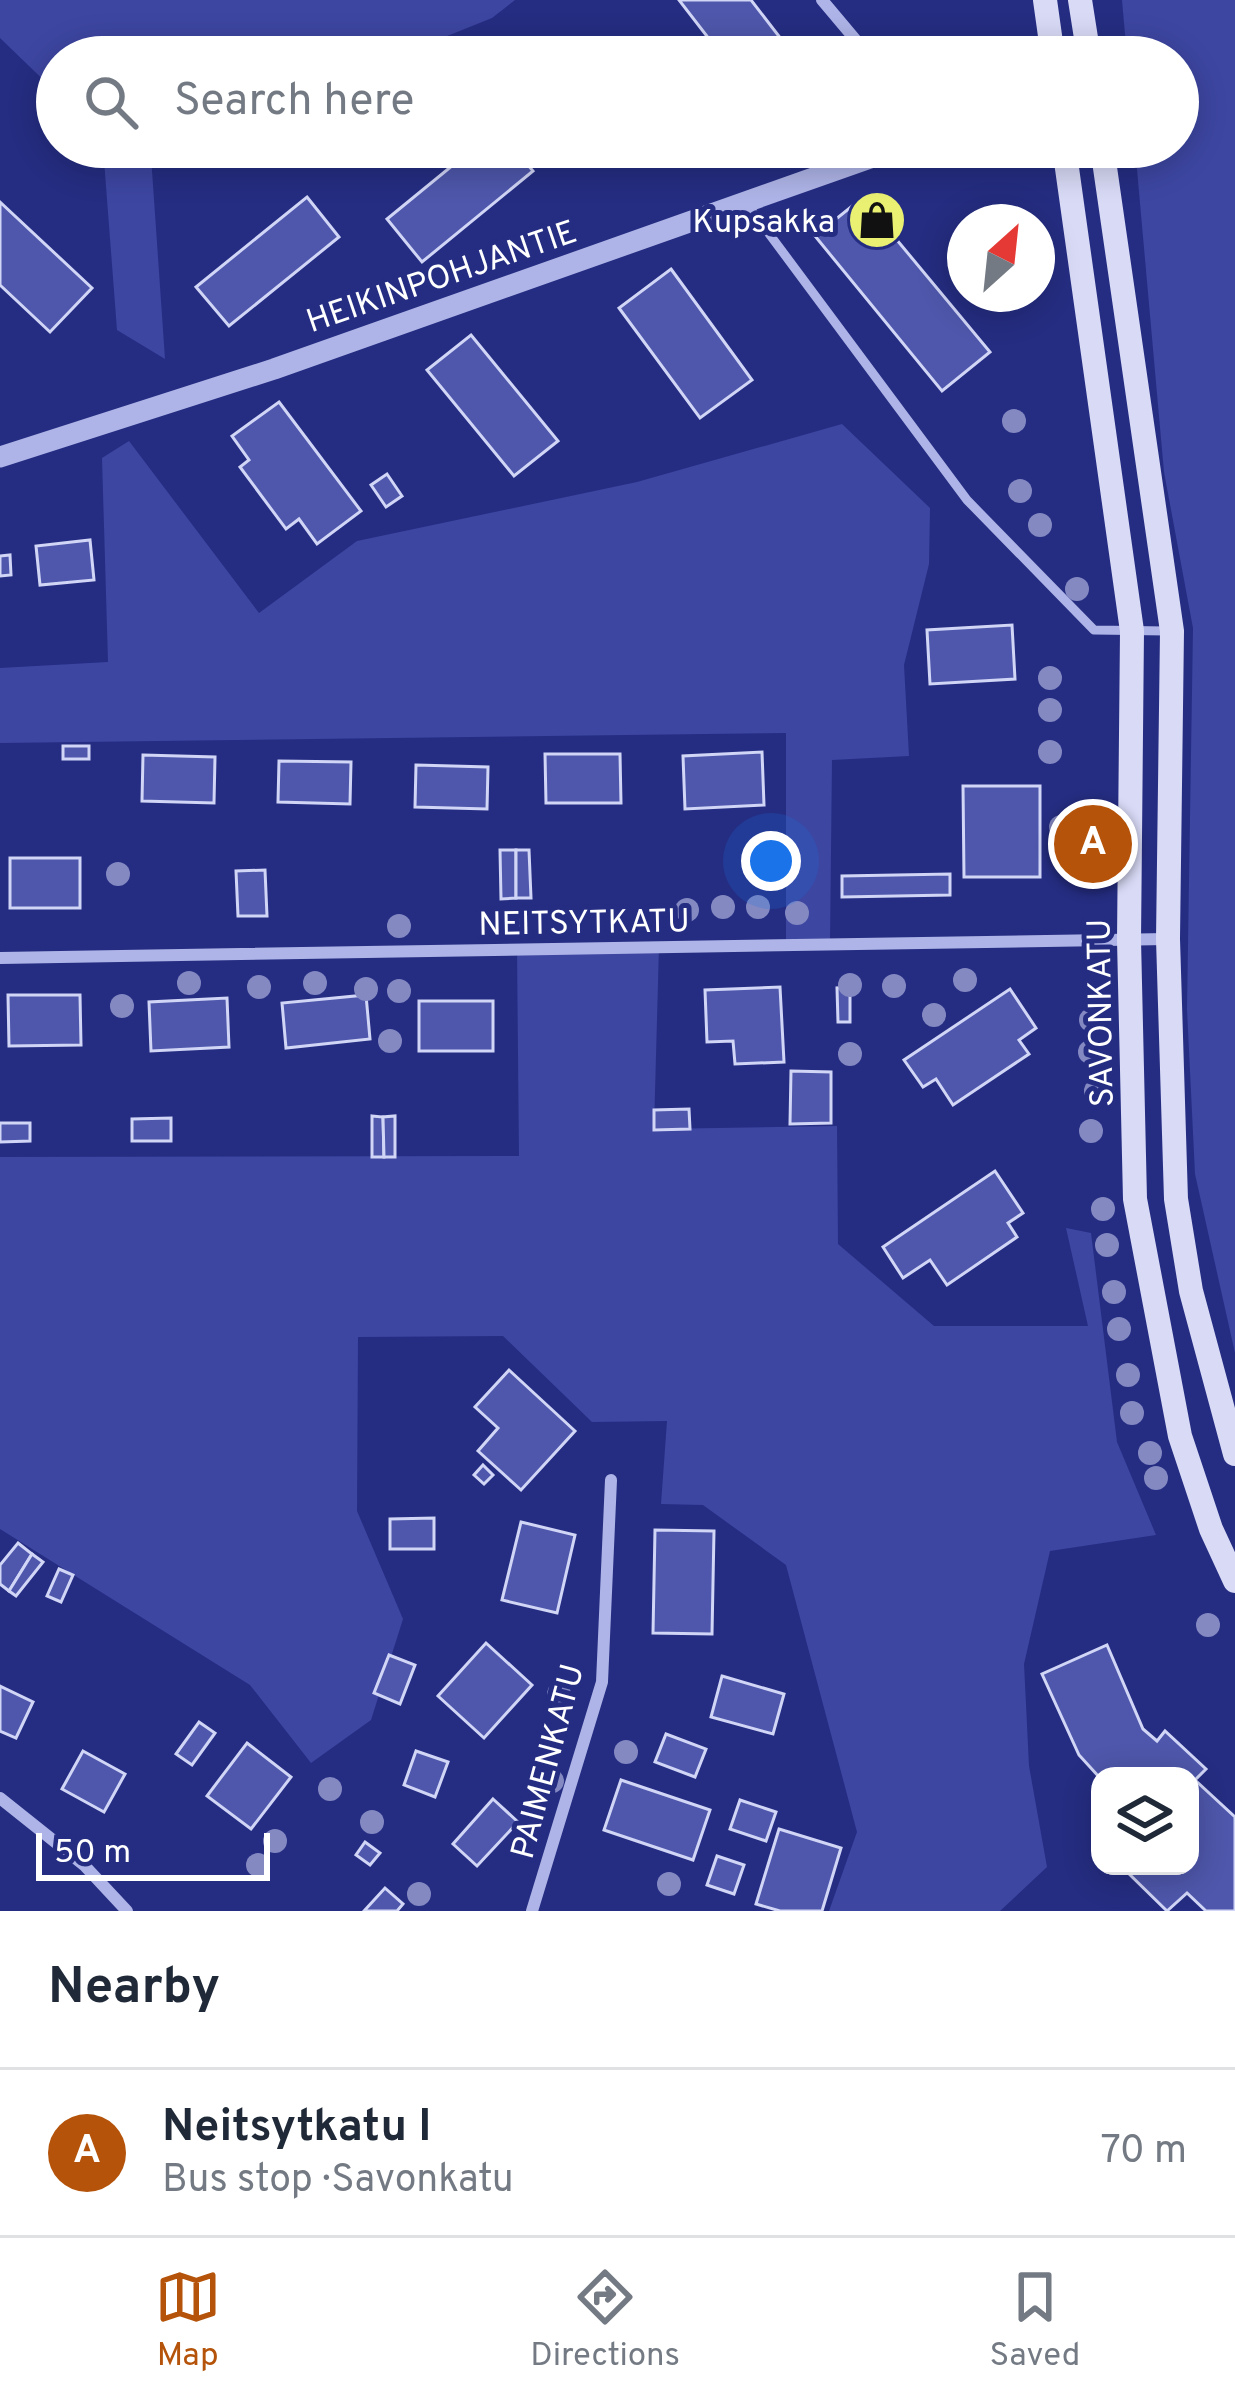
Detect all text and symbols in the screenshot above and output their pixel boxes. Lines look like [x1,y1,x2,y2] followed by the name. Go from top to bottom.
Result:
[36,36,1199,168] search box
[78,69,144,135] icon: search
[174,74,414,131] text: Search here
[846,189,908,251] shop icon: Kupsakka
[692,203,835,245] place label: Kupsakka
[947,204,1055,312] north arrow
[302,213,583,345] street label: HEIKINPOHJANTIE
[1054,799,1132,889] pin: A
[741,831,801,891] your location
[478,902,690,948] street label: NEITSYTKATU
[1080,918,1126,1108] street label: SAVONKATU
[504,1660,596,1864] street label: PAIMENKATU
[1091,1767,1199,1875] map controls
[1091,1767,1199,1875] button: layers
[36,1827,270,1880] scale bar
[54,1833,131,1875] text: 50 m
[48,1957,220,2022] text: Nearby
[162,2100,432,2157] text: Neitsytkatu I
[73,2128,101,2177] text: A
[1101,2128,1187,2177] text: 70 m
[162,2157,514,2206] text: Bus stop · Savonkatu
[155,2264,221,2378] tab: Map
[530,2264,680,2378] tab: Directions
[990,2264,1080,2378] tab: Saved

